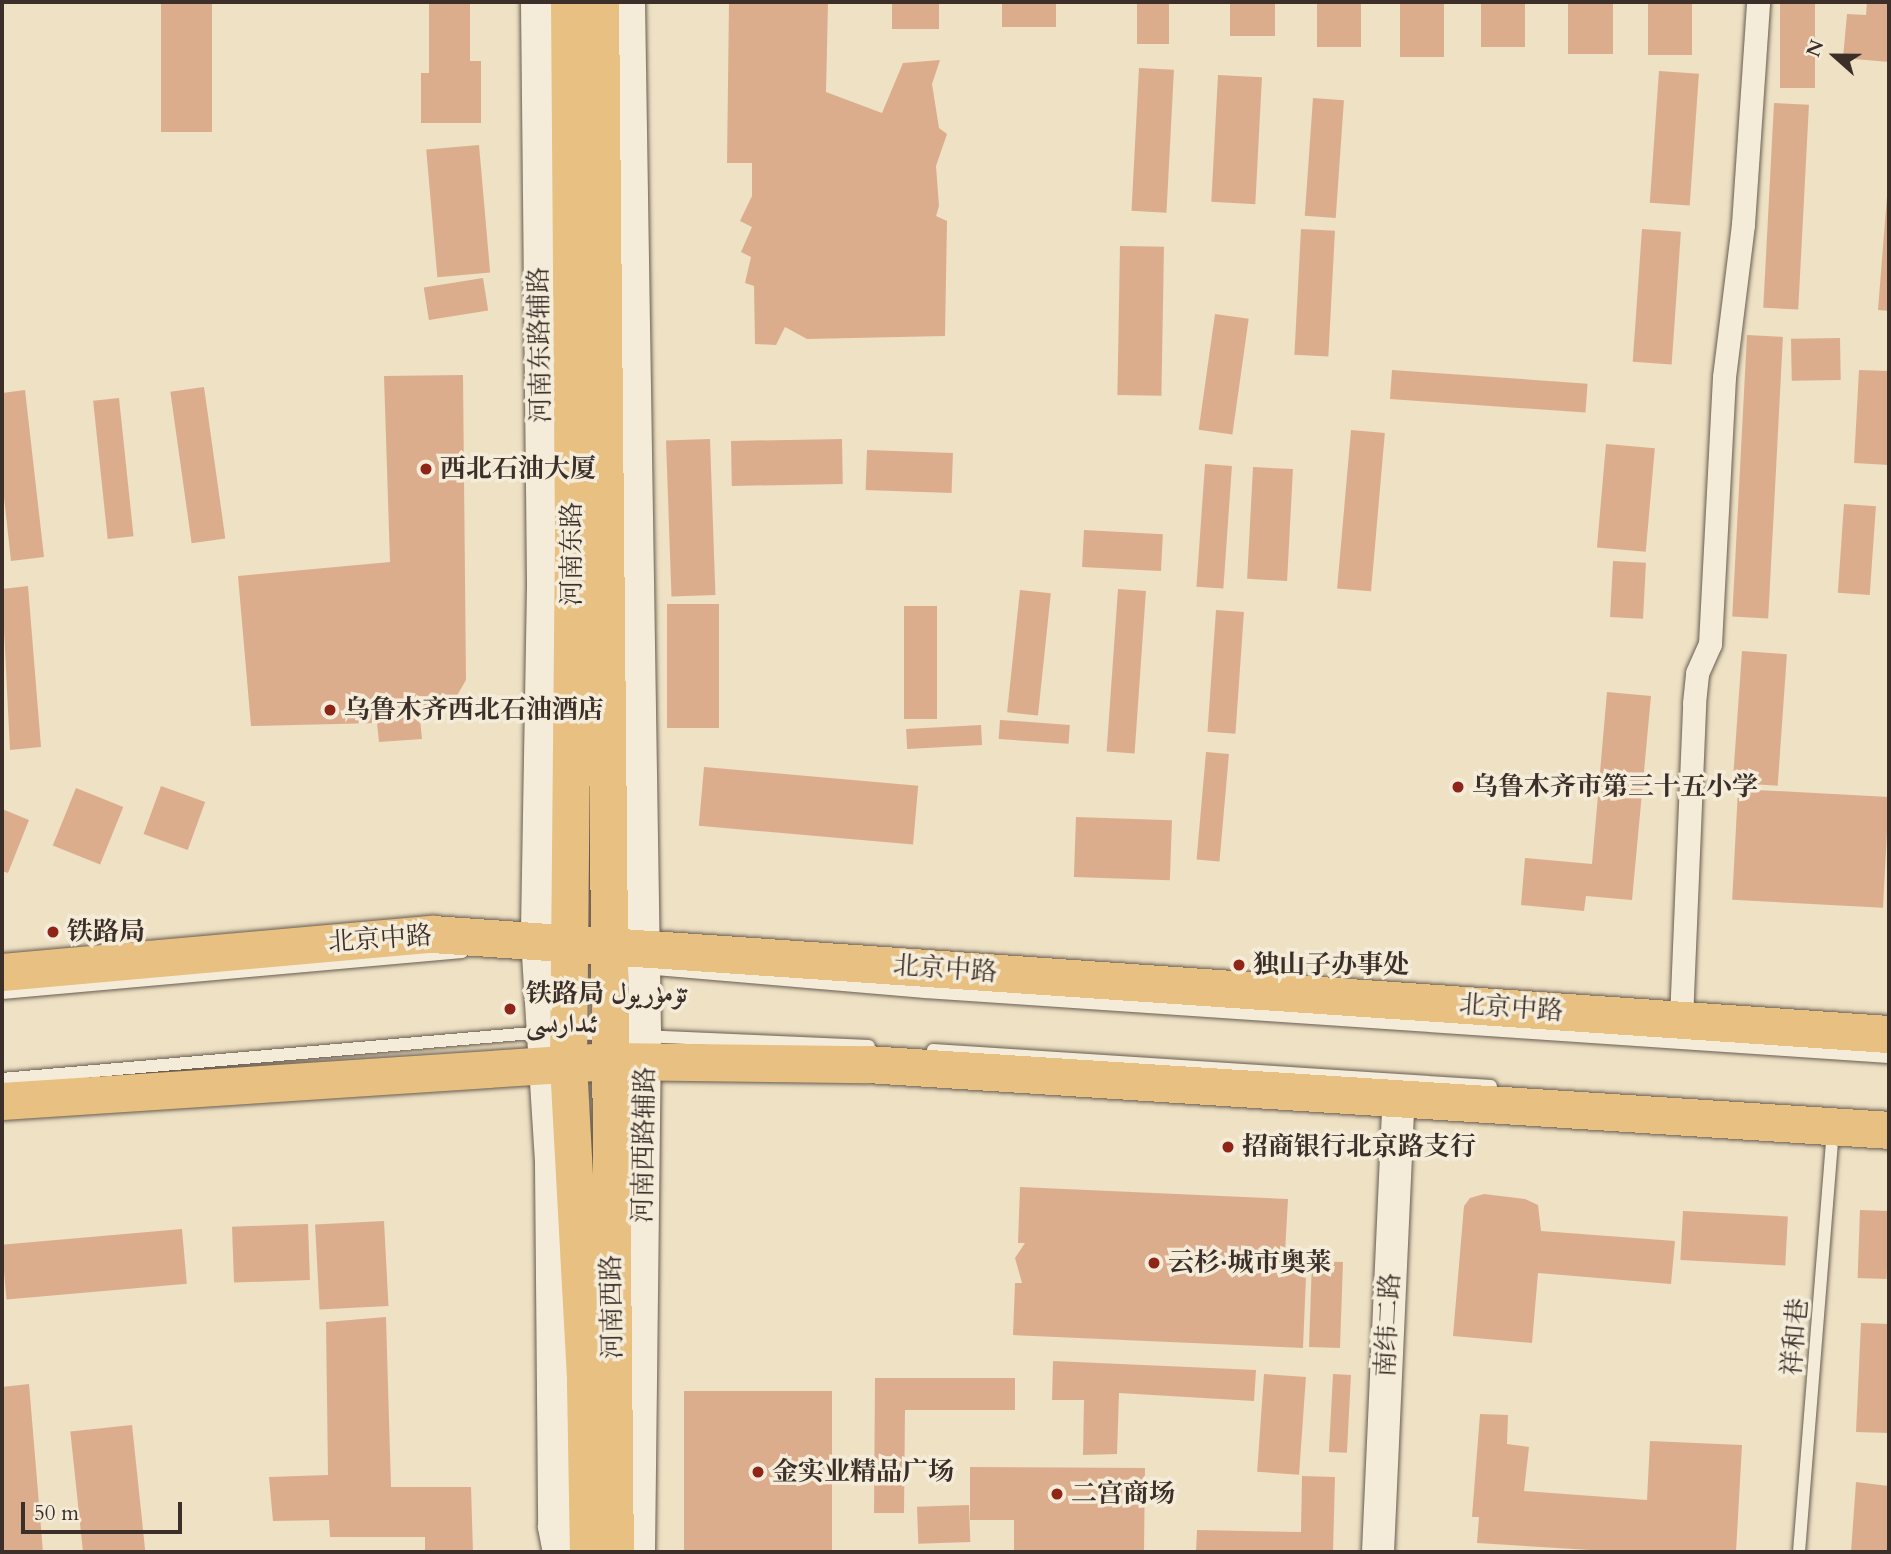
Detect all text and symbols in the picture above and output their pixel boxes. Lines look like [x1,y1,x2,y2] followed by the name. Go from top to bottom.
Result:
[1800,21,1870,91] north arrow
[1800,36,1830,61] text: N
[523,267,557,423] street label: 河南东路辅路
[440,453,596,485] place label: 西北石油大厦
[418,461,434,477] marker: 西北石油大厦
[556,502,588,606] street label: 河南东路
[344,694,604,726] place label: 乌鲁木齐西北石油酒店
[322,702,338,718] marker: 乌鲁木齐西北石油酒店
[1472,771,1758,803] place label: 乌鲁木齐市第三十五小学
[1450,779,1466,795] marker: 乌鲁木齐市第三十五小学
[67,916,145,948] place label: 铁路局
[327,920,433,958] street label: 北京中路
[45,924,61,940] marker: 铁路局
[1253,949,1409,981] place label: 独山子办事处
[892,950,998,988] street label: 北京中路
[1231,957,1247,973] marker: 独山子办事处
[526,978,687,1040] place label: 铁路局 تۆمۈريول ئىدارىسى
[1458,989,1564,1027] street label: 北京中路
[500,999,520,1019] marker: 铁路局 تۆمۈريول ئىدارىسى
[627,1067,661,1223] street label: 河南西路辅路
[1242,1131,1476,1163] place label: 招商银行北京路支行
[1220,1139,1236,1155] marker: 招商银行北京路支行
[1168,1247,1332,1279] place label: 云杉·城市奥莱
[595,1255,629,1359] street label: 河南西路
[1146,1255,1162,1271] marker: 云杉·城市奥莱
[1370,1272,1406,1378] street label: 南纬二路
[1776,1297,1814,1377] street label: 祥和巷
[772,1456,954,1488] place label: 金实业精品广场
[750,1464,766,1480] marker: 金实业精品广场
[1071,1478,1175,1510] place label: 二宫商场
[1049,1486,1065,1502] marker: 二宫商场
[24,1488,186,1532] scale bar
[34,1499,79,1528] text: 50 m

